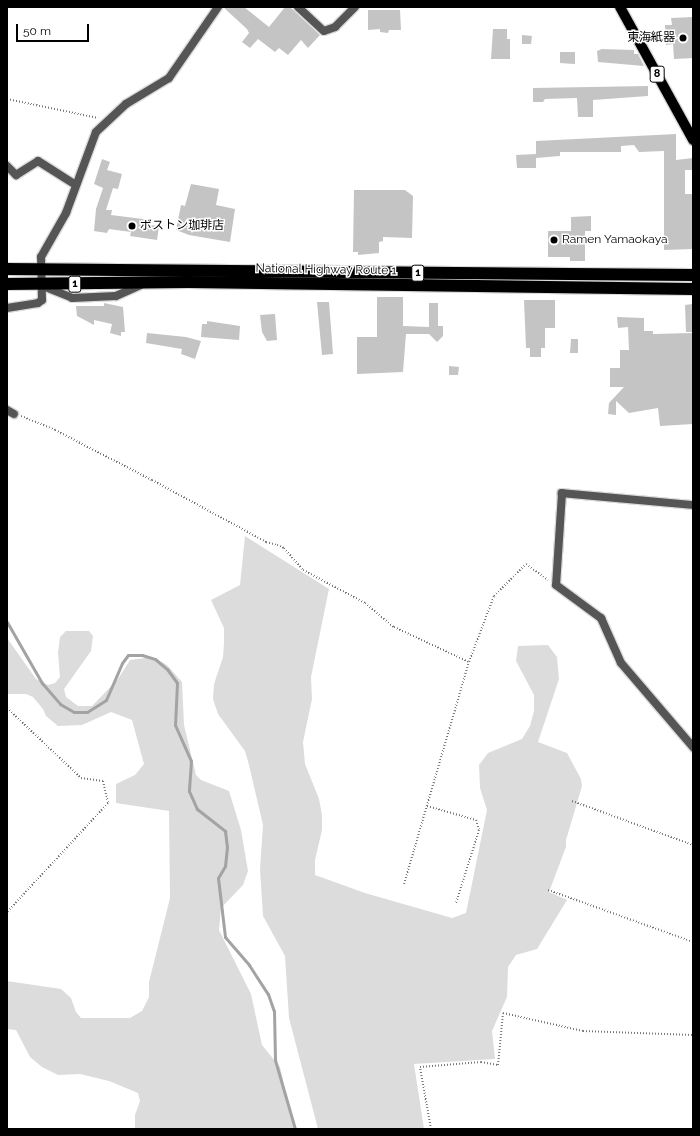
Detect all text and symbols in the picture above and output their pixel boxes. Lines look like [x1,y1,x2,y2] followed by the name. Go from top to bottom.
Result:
[18,16,91,42] scale bar
[23,24,51,38] text: 50 m
[627,31,675,45] place label: 東海紙器
[678,33,688,43] marker: 東海紙器
[649,65,665,83] road number: 8
[140,219,224,233] place label: ボストン珈琲店
[127,221,137,231] marker: ボストン珈琲店
[562,233,668,247] place label: Ramen Yamaokaya
[549,235,559,245] marker: Ramen Yamaokaya
[255,262,397,278] street label: National Highway Route 1
[411,264,425,282] road number: 1
[68,275,82,293] road number: 1

